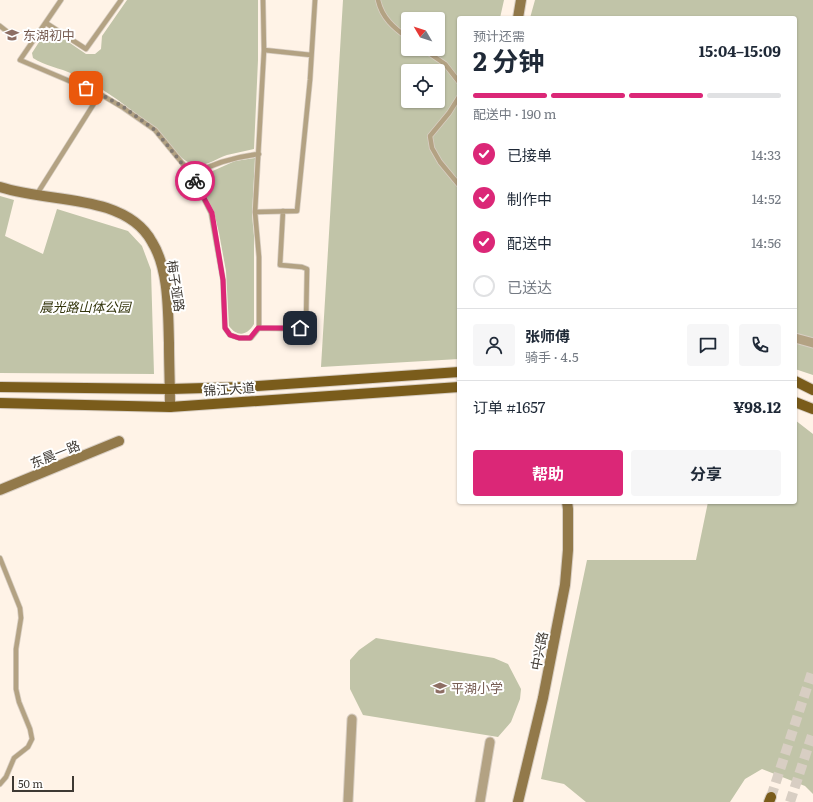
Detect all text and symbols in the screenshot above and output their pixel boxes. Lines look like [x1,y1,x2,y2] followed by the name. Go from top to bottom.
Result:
[401,12,445,56] north arrow
[401,12,445,108] map controls
[23,25,75,44] place label: 东湖初中
[473,26,525,45] text: 预计还需
[4,27,20,43] school or university icon: 东湖初中
[699,39,781,62] text: 15:04–15:09
[473,40,544,79] text: 2 分钟
[401,64,445,108] button: locate
[69,71,103,105] pin
[75,77,97,99] icon: bag
[473,104,556,123] text: 配送中 · 190 m
[473,143,495,165] icon: check
[507,143,552,166] text: 已接单
[751,145,781,164] text: 14:33
[175,161,215,201] courier
[184,170,206,192] icon: bike
[473,187,495,209] icon: check
[507,187,552,210] text: 制作中
[752,189,781,208] text: 14:52
[473,231,495,253] icon: check
[507,231,552,254] text: 配送中
[751,233,781,252] text: 14:56
[163,259,190,313] street label: 梅子垭路
[507,275,552,298] text: 已送达
[39,297,132,316] park label: 晨光路山体公园
[283,311,317,345] pin
[289,317,311,339] icon: home
[473,324,515,366] button: person
[525,324,570,347] text: 张师傅
[687,324,729,366] button: chat
[739,324,781,366] button: phone
[525,347,579,366] text: 骑手 · 4.5
[202,377,256,400] street label: 锦江大道
[473,395,545,418] text: 订单 #1657
[733,395,781,418] text: ¥98.12
[27,435,82,472] street label: 东晨一路
[473,450,623,496] button: 帮助
[631,450,781,496] button: 分享
[525,630,552,672] street label: 中兴路
[451,678,503,697] place label: 平湖小学
[432,680,448,696] school or university icon: 平湖小学
[12,774,74,793] scale bar
[18,775,43,791] text: 50 m

